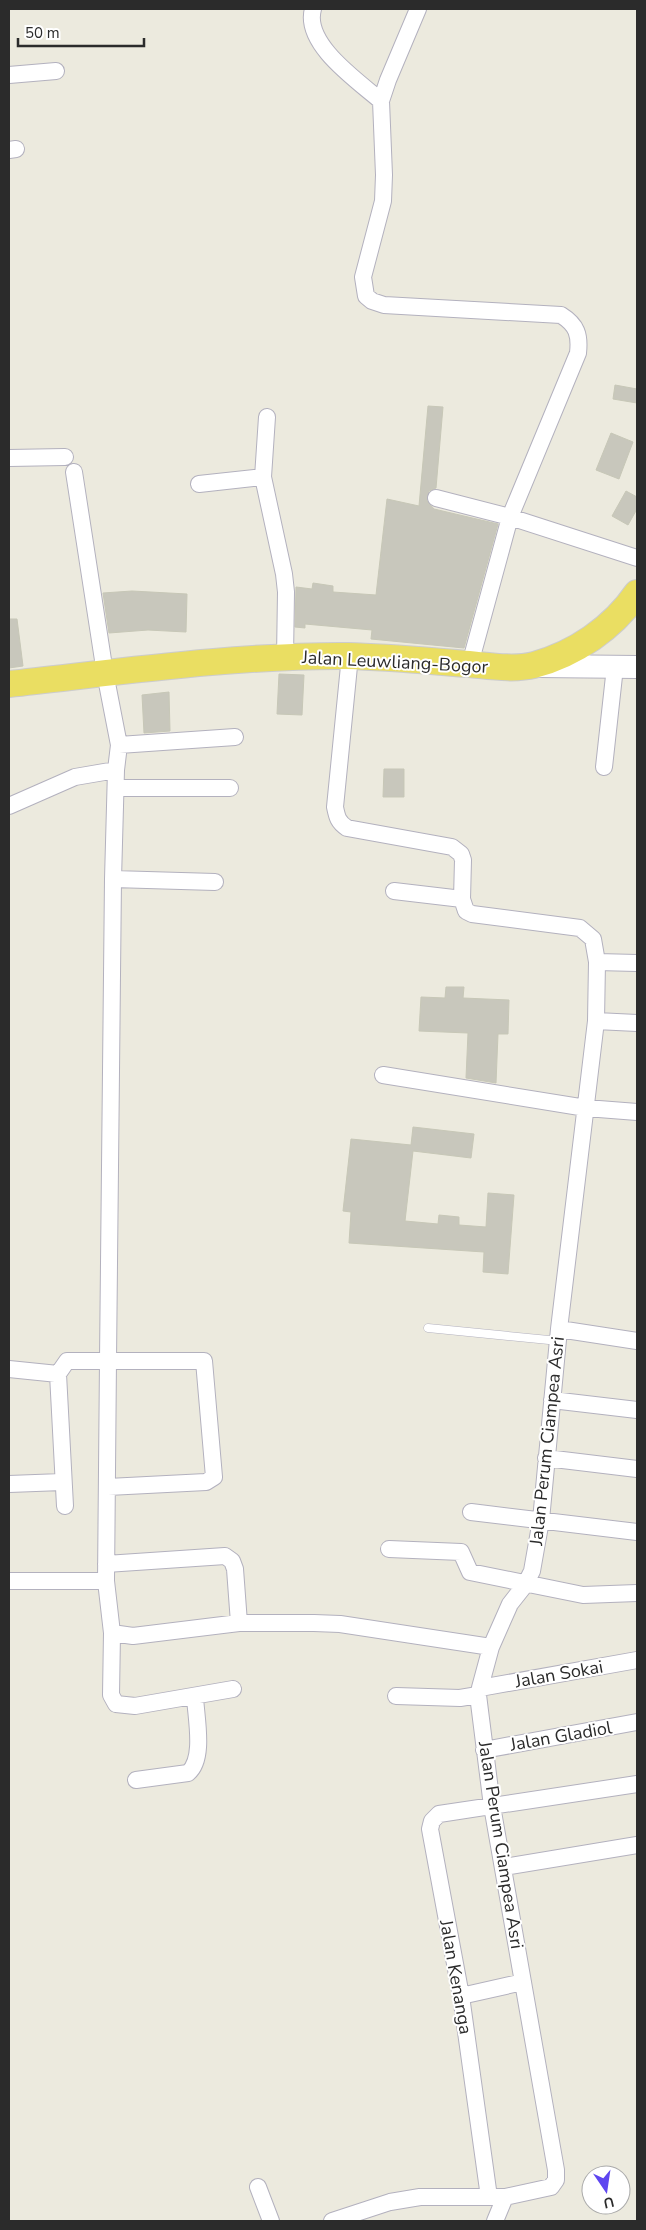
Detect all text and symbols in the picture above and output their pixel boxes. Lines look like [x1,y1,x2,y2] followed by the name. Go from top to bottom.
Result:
[18,15,144,47] scale bar
[25,23,60,43] text: 50 m
[300,645,489,679] street label: Jalan Leuwliang-Bogor
[524,1335,570,1548] street label: Jalan Perum Ciampea Asri
[512,1654,605,1694] street label: Jalan Sokai
[507,1715,614,1757] street label: Jalan Gladiol
[473,1738,529,1951] street label: Jalan Perum Ciampea Asri
[434,1917,478,2036] street label: Jalan Kenanga
[581,2165,631,2215] north arrow
[602,2192,616,2213] text: U

